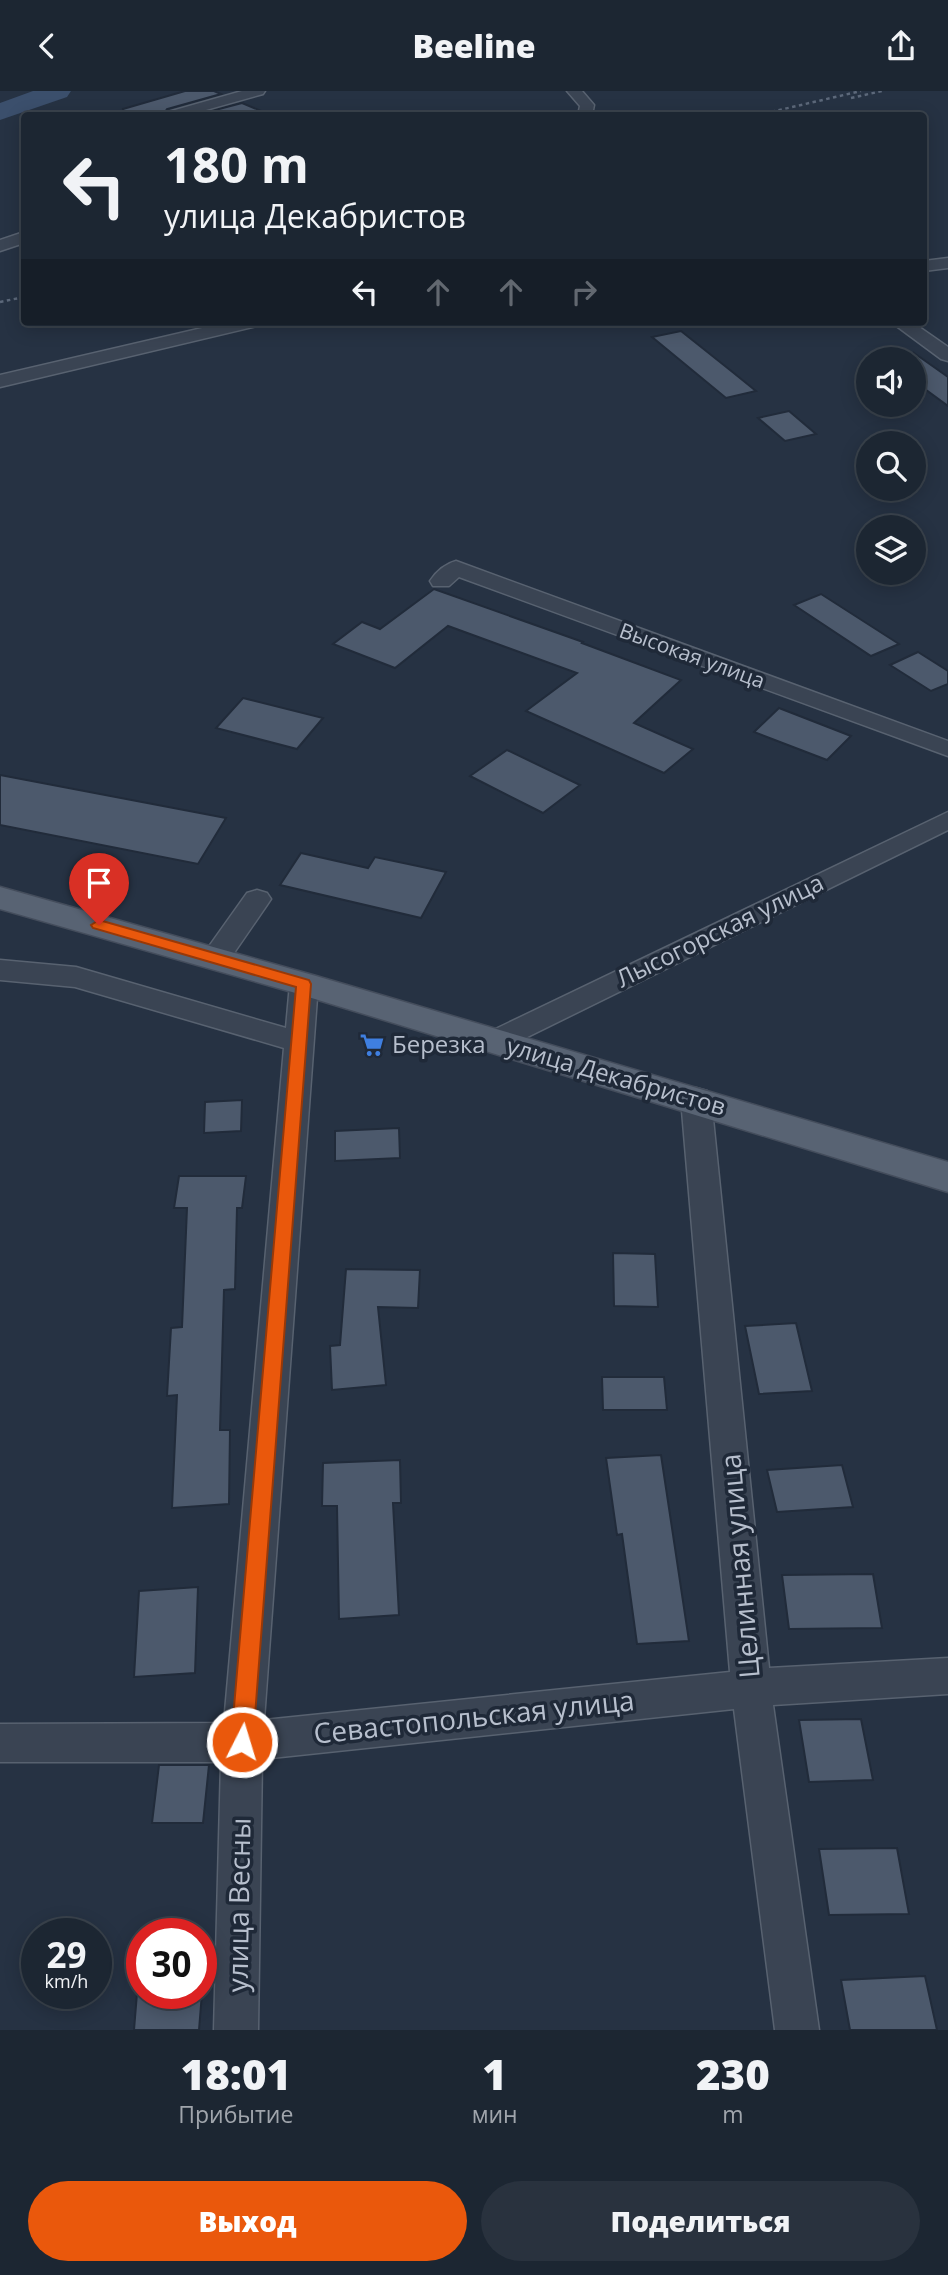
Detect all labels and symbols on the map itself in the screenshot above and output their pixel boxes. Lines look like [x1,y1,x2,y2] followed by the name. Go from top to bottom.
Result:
[616,616,769,694] street label: Высокая улица
[69,853,129,925] pin
[610,865,829,994] street label: Лысогорская улица
[392,1027,486,1060] place label: Березка
[503,1028,730,1123] street label: улица Декабристов
[358,1031,386,1059] supermarket icon: Березка
[710,1452,768,1680] street label: Целинная улица
[312,1680,636,1752] street label: Севастопольская улица
[205,1705,279,1779] position arrow
[217,1817,259,1993] street label: улица Весны
[126,1918,217,2009] speed limit sign: 30

